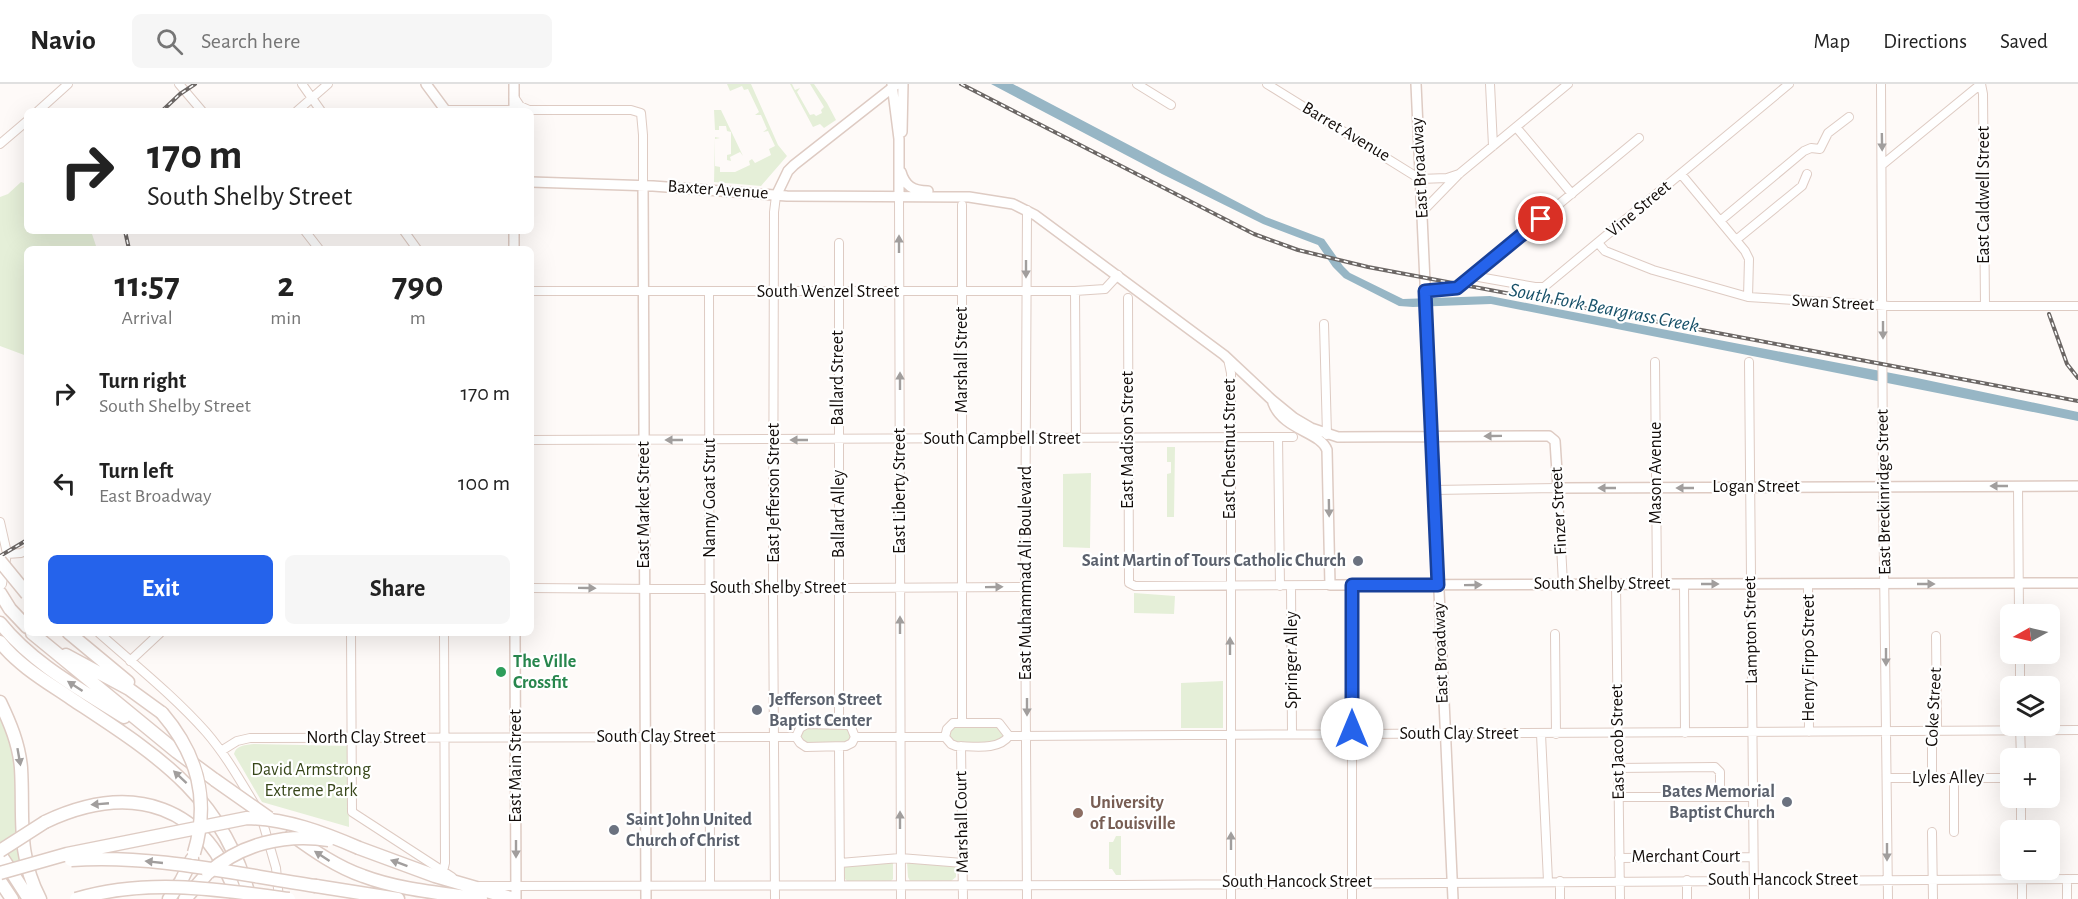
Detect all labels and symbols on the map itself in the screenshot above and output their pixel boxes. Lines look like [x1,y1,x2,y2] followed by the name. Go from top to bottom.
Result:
[1299,99,1393,165] street label: Barret Avenue
[1408,117,1432,219] street label: East Broadway
[1975,126,1993,264] street label: East Caldwell Street
[1877,133,1887,152] one-way arrow
[1604,177,1675,241] street label: Vine Street
[667,178,769,202] street label: Baxter Avenue
[1515,193,1566,244] pin
[894,234,904,253] one-way arrow
[1021,259,1031,278] one-way arrow
[1507,280,1701,336] water label: South Fork Beargrass Creek
[757,283,899,301] street label: South Wenzel Street
[1791,292,1875,314] street label: Swan Street
[953,306,971,413] street label: Marshall Street
[1878,320,1888,339] one-way arrow
[829,330,847,426] street label: Ballard Street
[895,371,905,390] one-way arrow
[1119,371,1137,509] street label: East Madison Street
[1221,378,1239,519] street label: East Chestnut Street
[1874,409,1894,575] street label: East Breckinridge Street
[1647,422,1665,524] street label: Mason Avenue
[765,423,783,563] street label: East Jefferson Street
[891,428,909,554] street label: East Liberty Street
[923,430,1081,448] street label: South Campbell Street
[1484,431,1503,441] one-way arrow
[664,435,683,445] one-way arrow
[790,435,809,445] one-way arrow
[701,438,719,558] street label: Nanny Goat Strut
[635,441,653,569] street label: East Market Street
[1017,466,1035,680] street label: East Muhammad Ali Boulevard
[1548,466,1570,555] street label: Finzer Street
[830,470,848,558] street label: Ballard Alley
[1712,478,1800,496] street label: Logan Street
[1989,481,2008,491] one-way arrow
[1598,483,1617,493] one-way arrow
[1676,483,1695,493] one-way arrow
[1324,499,1333,518] one-way arrow
[1082,552,1346,570] place label: Saint Martin of Tours Catholic Church
[1351,554,1365,568] marker: Saint Martin of Tours Catholic Church
[1534,575,1671,593] street label: South Shelby Street
[1741,576,1761,684] street label: Lampton Street
[710,579,847,597] street label: South Shelby Street
[1700,579,1719,589] one-way arrow
[1916,579,1935,588] one-way arrow
[1463,580,1482,590] one-way arrow
[984,582,1003,592] one-way arrow
[578,584,597,593] one-way arrow
[1800,594,1818,722] street label: Henry Firpo Street
[1430,602,1452,704] street label: East Broadway
[2000,604,2060,664] north arrow
[1283,611,1301,709] street label: Springer Alley
[895,615,905,634] one-way arrow
[1226,636,1235,655] one-way arrow
[1881,648,1891,667] one-way arrow
[513,653,576,692] place label: The Ville Crossfit
[494,665,508,679] marker: The Ville Crossfit
[1923,667,1945,747] street label: Coke Street
[67,681,84,692] one-way arrow
[1608,684,1628,800] street label: East Jacob Street
[769,691,882,730] place label: Jefferson Street Baptist Center
[1320,697,1384,761] position arrow
[1022,698,1031,717] one-way arrow
[750,703,764,717] marker: Jefferson Street Baptist Center
[507,709,525,823] street label: East Main Street
[1399,725,1519,743] street label: South Clay Street
[596,728,716,746] street label: South Clay Street
[306,729,426,747] street label: North Clay Street
[15,747,24,766] one-way arrow
[251,761,371,800] park label: David Armstrong Extreme Park
[1912,769,1985,787] street label: Lyles Alley
[952,770,972,873] street label: Marshall Court
[173,771,188,784] one-way arrow
[1662,783,1775,822] place label: Bates Memorial Baptist Church
[1090,794,1175,833] place label: University of Louisville
[1780,795,1794,809] marker: Bates Memorial Baptist Church
[91,799,110,809] one-way arrow
[1071,806,1085,820] marker: University of Louisville
[895,810,905,829] one-way arrow
[626,811,753,850] place label: Saint John United Church of Christ
[607,823,621,837] marker: Saint John United Church of Christ
[1226,831,1236,850] one-way arrow
[511,840,521,859] one-way arrow
[1883,843,1892,862] one-way arrow
[1632,848,1741,866] street label: Merchant Court
[314,851,331,862] one-way arrow
[145,857,164,867] one-way arrow
[390,858,408,867] one-way arrow
[1708,871,1858,889] street label: South Hancock Street
[1222,873,1372,891] street label: South Hancock Street

